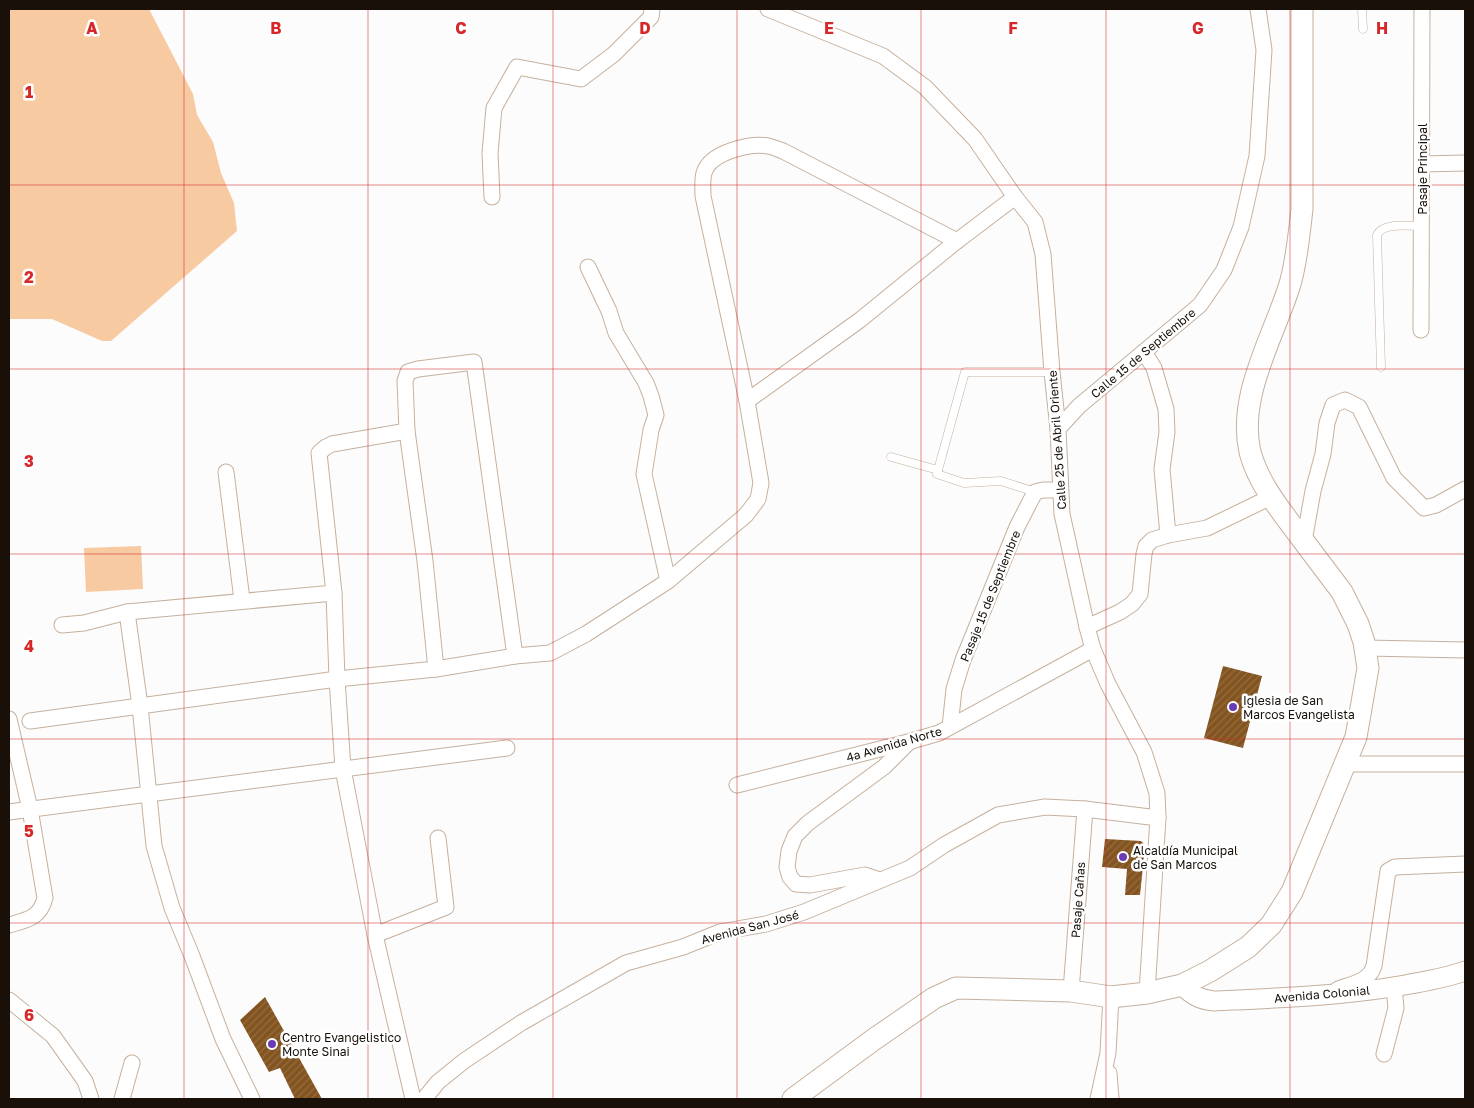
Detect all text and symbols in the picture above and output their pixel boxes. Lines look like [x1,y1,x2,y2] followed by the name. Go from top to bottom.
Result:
[86,18,98,38] text: A
[270,18,282,38] text: B
[455,18,467,38] text: C
[639,18,651,38] text: D
[824,18,834,38] text: E
[1008,18,1018,38] text: F
[1192,18,1204,38] text: G
[1376,18,1388,38] text: H
[25,82,33,102] text: 1
[1415,123,1430,215] street label: Pasaje Principal
[24,267,34,287] text: 2
[1088,305,1198,401] street label: Calle 15 de Septiembre
[1045,370,1069,510] street label: Calle 25 de Abril Oriente
[24,451,34,471] text: 3
[957,528,1023,664] street label: Pasaje 15 de Septiembre
[24,636,34,656] text: 4
[1243,693,1355,722] place label: Iglesia de San Marcos Evangelista
[1227,701,1239,713] marker: Iglesia de San Marcos Evangelista
[845,723,943,765] street label: 4a Avenida Norte
[24,821,34,841] text: 5
[1133,843,1238,872] place label: Alcaldía Municipal de San Marcos
[1117,851,1129,863] marker: Alcaldía Municipal de San Marcos
[1068,861,1088,939] street label: Pasaje Cañas
[699,907,801,947] street label: Avenida San José
[1274,982,1371,1006] street label: Avenida Colonial
[24,1005,34,1025] text: 6
[282,1030,401,1059] place label: Centro Evangelistico Monte Sinai
[266,1038,278,1050] marker: Centro Evangelistico Monte Sinai

